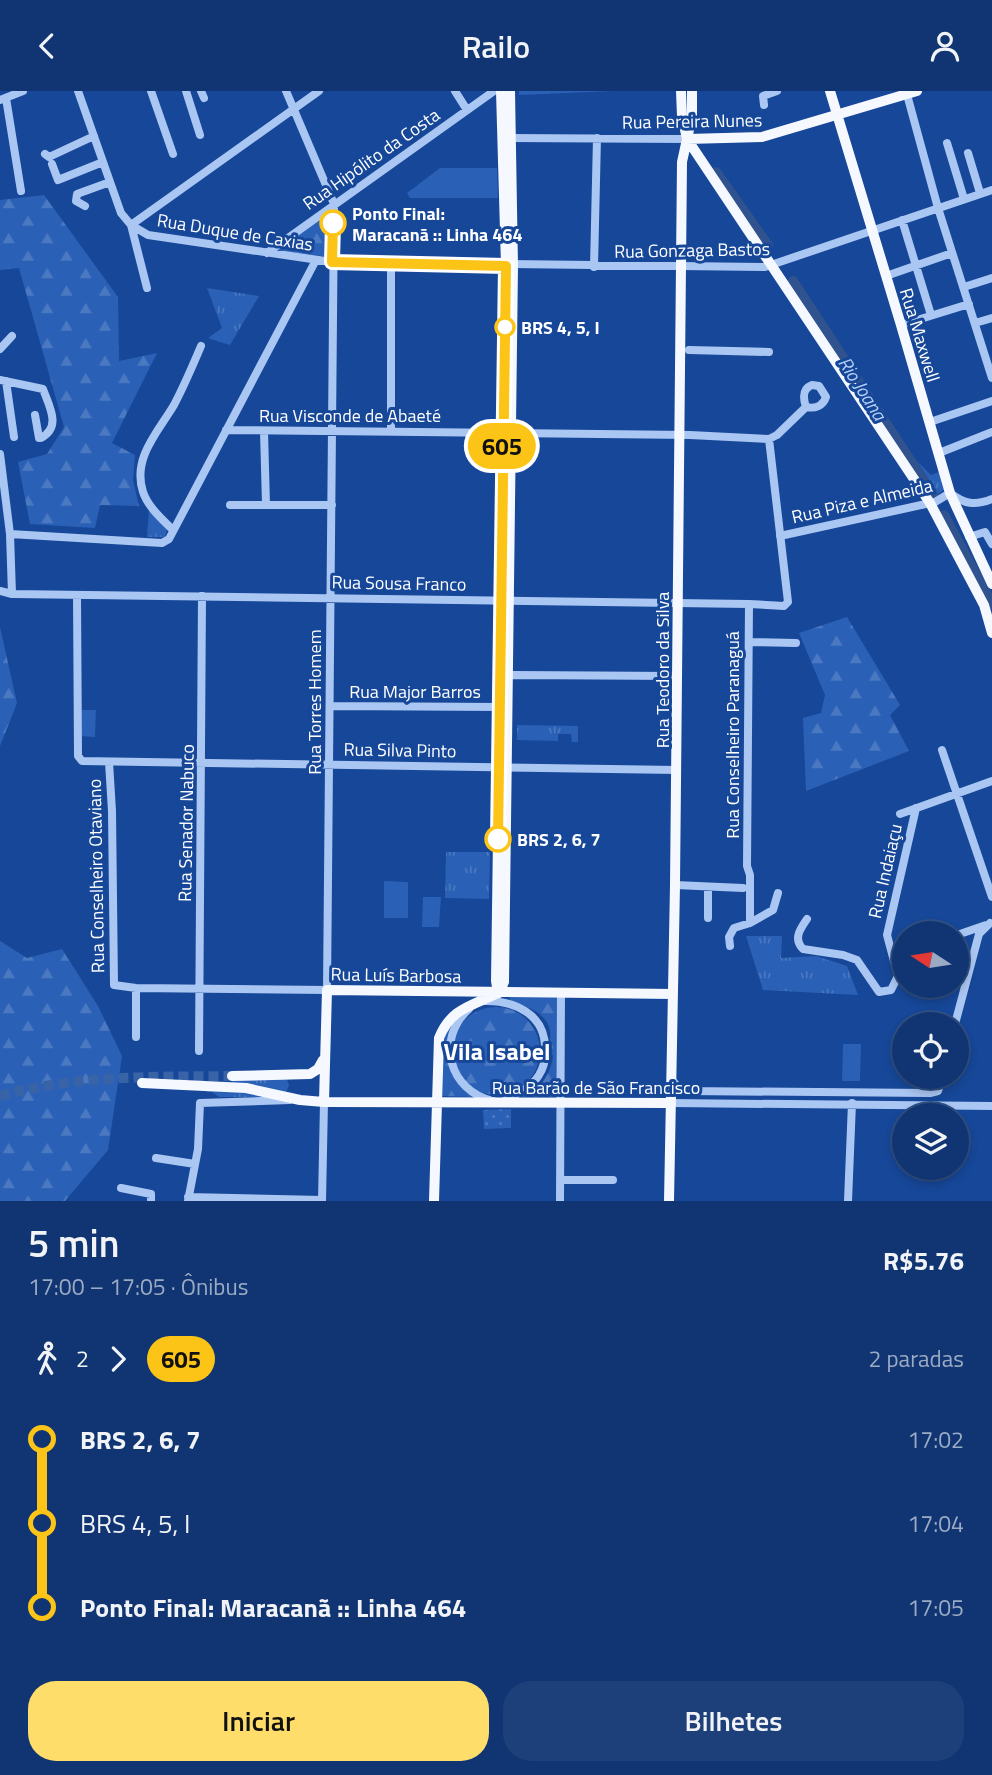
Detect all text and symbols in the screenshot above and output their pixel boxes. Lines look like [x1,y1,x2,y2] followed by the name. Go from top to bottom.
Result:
[462,22,530,70] text: Railo
[28,27,66,65] icon: back
[926,27,964,65] icon: person
[297,102,445,216] street label: Rua Hipólito da Costa
[622,106,762,136] street label: Rua Pereira Nunes
[352,200,523,248] place label: Ponto Final: Maracanã :: Linha 464
[155,206,315,258] street label: Rua Duque de Caxias
[320,210,346,236] marker: Ponto Final: Maracanã :: Linha 464
[614,235,770,265] street label: Rua Gonzaga Bastos
[893,285,947,385] street label: Rua Maxwell
[521,314,600,341] place label: BRS 4, 5, I
[495,317,515,337] marker: BRS 4, 5, I
[832,350,895,427] water label: Rio Joana
[259,402,441,429] street label: Rua Visconde de Abaeté
[462,423,542,469] line badge: 605
[482,428,522,464] text: 605
[789,472,935,530] street label: Rua Piza e Almeida
[331,568,467,598] street label: Rua Sousa Franco
[649,592,676,748] street label: Rua Teodoro da Silva
[301,629,328,775] street label: Rua Torres Homem
[719,631,746,839] street label: Rua Conselheiro Paranaguá
[349,678,481,705] street label: Rua Major Barros
[343,736,457,764] street label: Rua Silva Pinto
[171,744,201,902] street label: Rua Senador Nabuco
[81,779,111,973] street label: Rua Conselheiro Otaviano
[861,821,909,921] street label: Rua Indaiaçu
[485,826,511,852] marker: BRS 2, 6, 7
[517,826,601,853] place label: BRS 2, 6, 7
[892,921,970,997] north arrow
[892,921,969,1180] map controls
[330,960,462,990] street label: Rua Luís Barbosa
[892,1012,969,1089] button: locate
[444,1033,550,1069] district label: Vila Isabel
[492,1074,700,1101] street label: Rua Barão de São Francisco
[892,1103,969,1180] button: layers
[28,1214,119,1272] text: 5 min
[883,1241,964,1280] text: R$5.76
[28,1269,248,1304] text: 17:00 – 17:05 · Ônibus
[28,1340,66,1378] icon: walk
[99,1340,137,1378] icon: forward
[76,1341,89,1376] text: 2
[161,1341,201,1377] text: 605
[869,1341,964,1376] text: 2 paradas
[80,1420,201,1459] text: BRS 2, 6, 7
[907,1422,964,1457] text: 17:02
[80,1504,190,1543] text: BRS 4, 5, I
[907,1506,964,1541] text: 17:04
[80,1588,466,1627] text: Ponto Final: Maracanã :: Linha 464
[907,1590,964,1625] text: 17:05
[28,1681,489,1761] button: Iniciar
[503,1681,964,1761] button: Bilhetes

